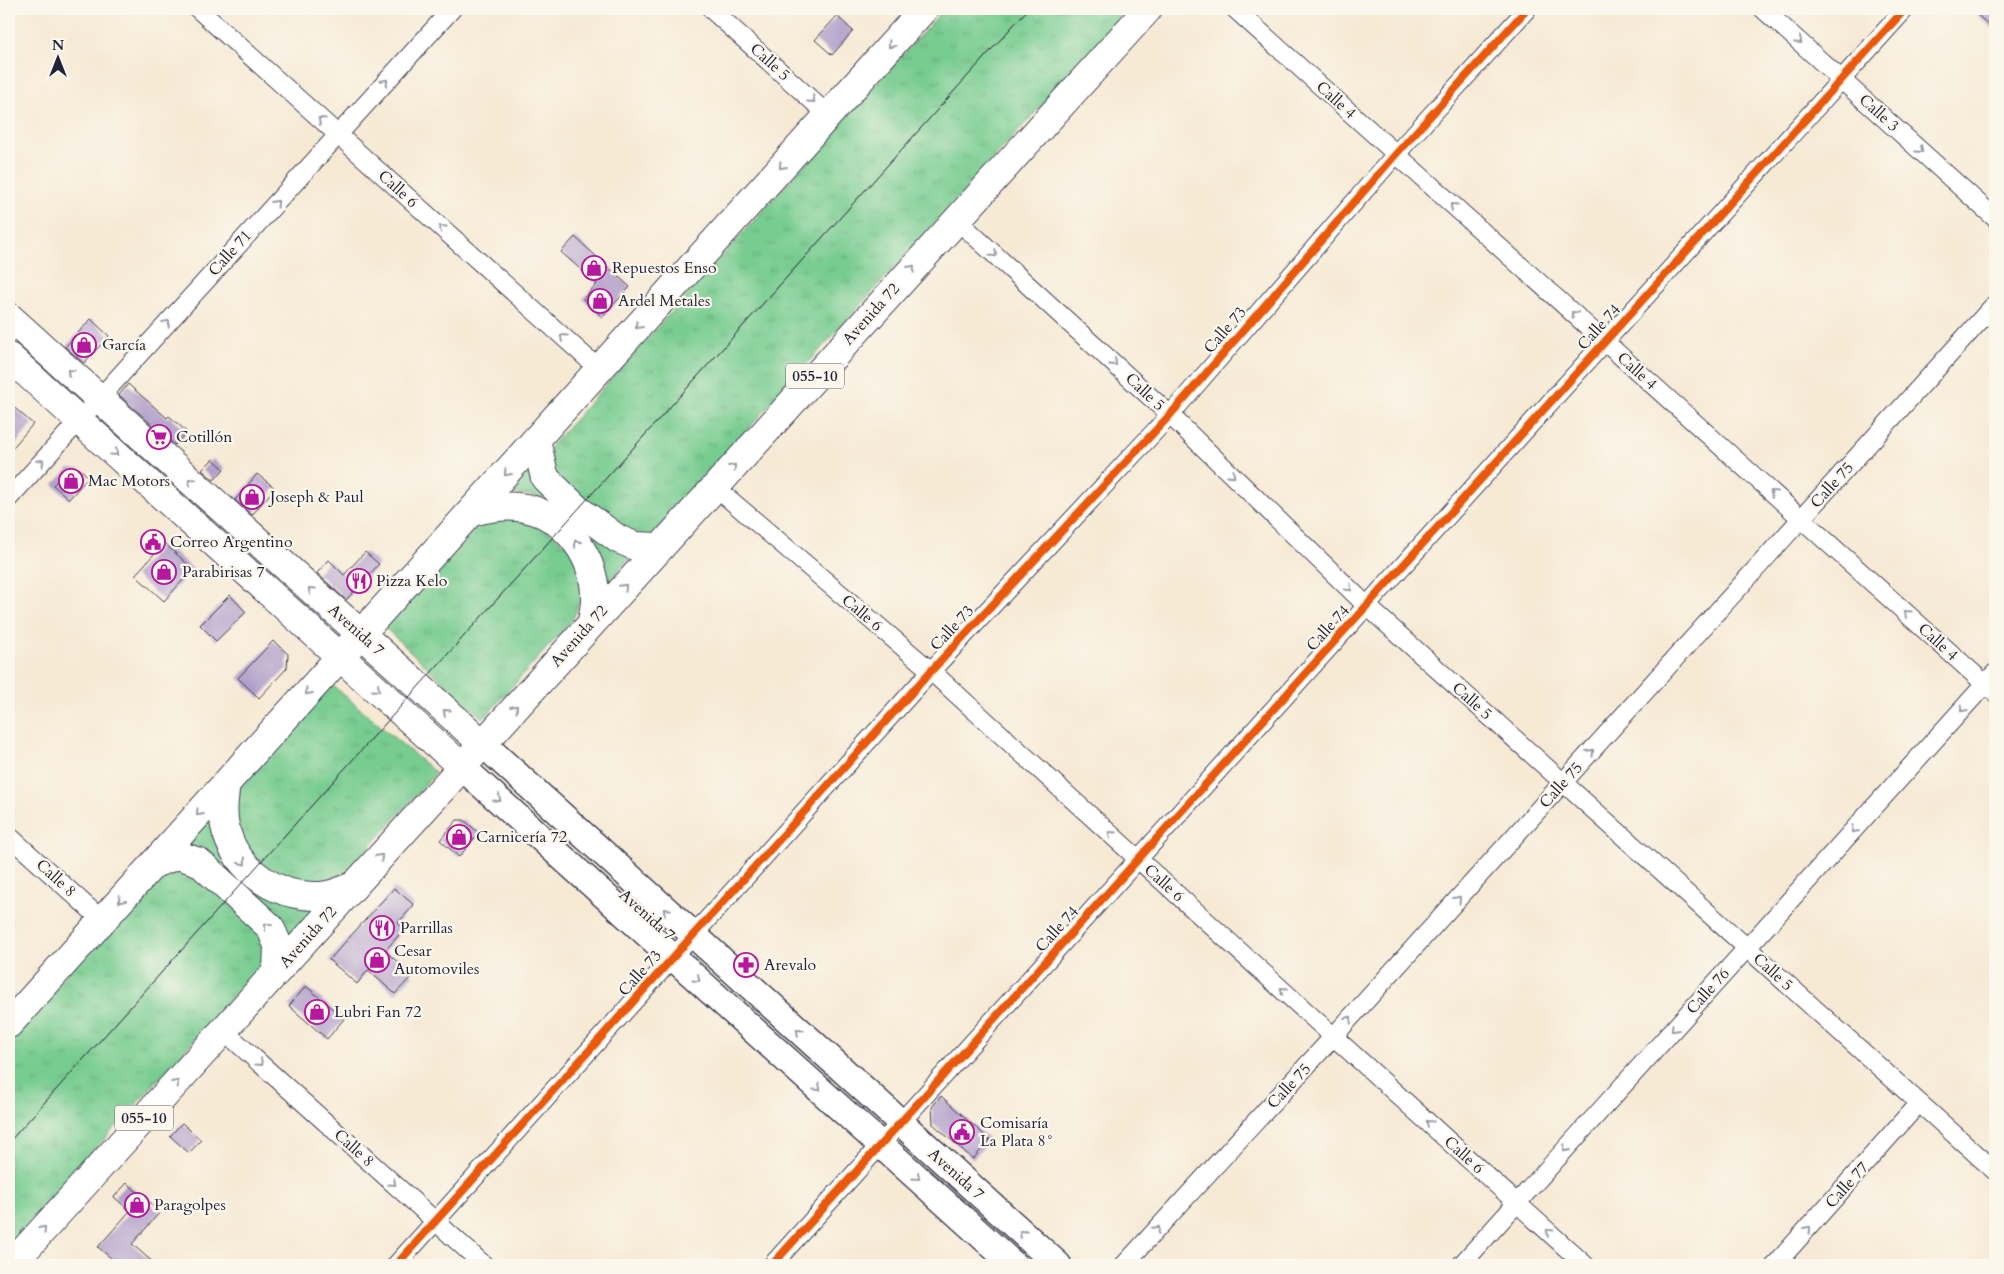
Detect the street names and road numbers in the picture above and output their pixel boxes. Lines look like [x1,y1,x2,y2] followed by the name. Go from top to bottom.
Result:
[745,38,795,86] street label: Calle 5
[1311,76,1361,124] street label: Calle 4
[1854,89,1904,137] street label: Calle 3
[373,165,423,213] street label: Calle 6
[203,225,257,281] street label: Calle 71
[837,278,905,350] street label: Avenida 72
[1572,299,1626,355] street label: Calle 74
[1199,302,1251,358] street label: Calle 73
[1612,347,1662,395] street label: Calle 4
[786,364,844,388] road number: 055-10
[1120,368,1170,416] street label: Calle 5
[1805,457,1859,513] street label: Calle 75
[837,589,887,637] street label: Calle 6
[323,599,389,661] street label: Avenida 7
[545,600,613,672] street label: Avenida 72
[925,600,979,656] street label: Calle 73
[1301,600,1355,656] street label: Calle 74
[1913,618,1963,666] street label: Calle 4
[1447,677,1497,725] street label: Calle 5
[1534,757,1588,813] street label: Calle 75
[31,854,81,902] street label: Calle 8
[1139,859,1189,907] street label: Calle 6
[614,884,680,946] street label: Avenida 7
[274,901,342,973] street label: Avenida 72
[1030,901,1084,957] street label: Calle 74
[613,945,667,1001] street label: Calle 73
[1748,948,1798,996] street label: Calle 5
[1681,963,1735,1019] street label: Calle 76
[1262,1058,1316,1114] street label: Calle 75
[115,1106,173,1130] road number: 055-10
[329,1124,379,1172] street label: Calle 8
[1439,1131,1489,1179] street label: Calle 6
[923,1143,989,1205] street label: Avenida 7
[1820,1157,1874,1213] street label: Calle 77

